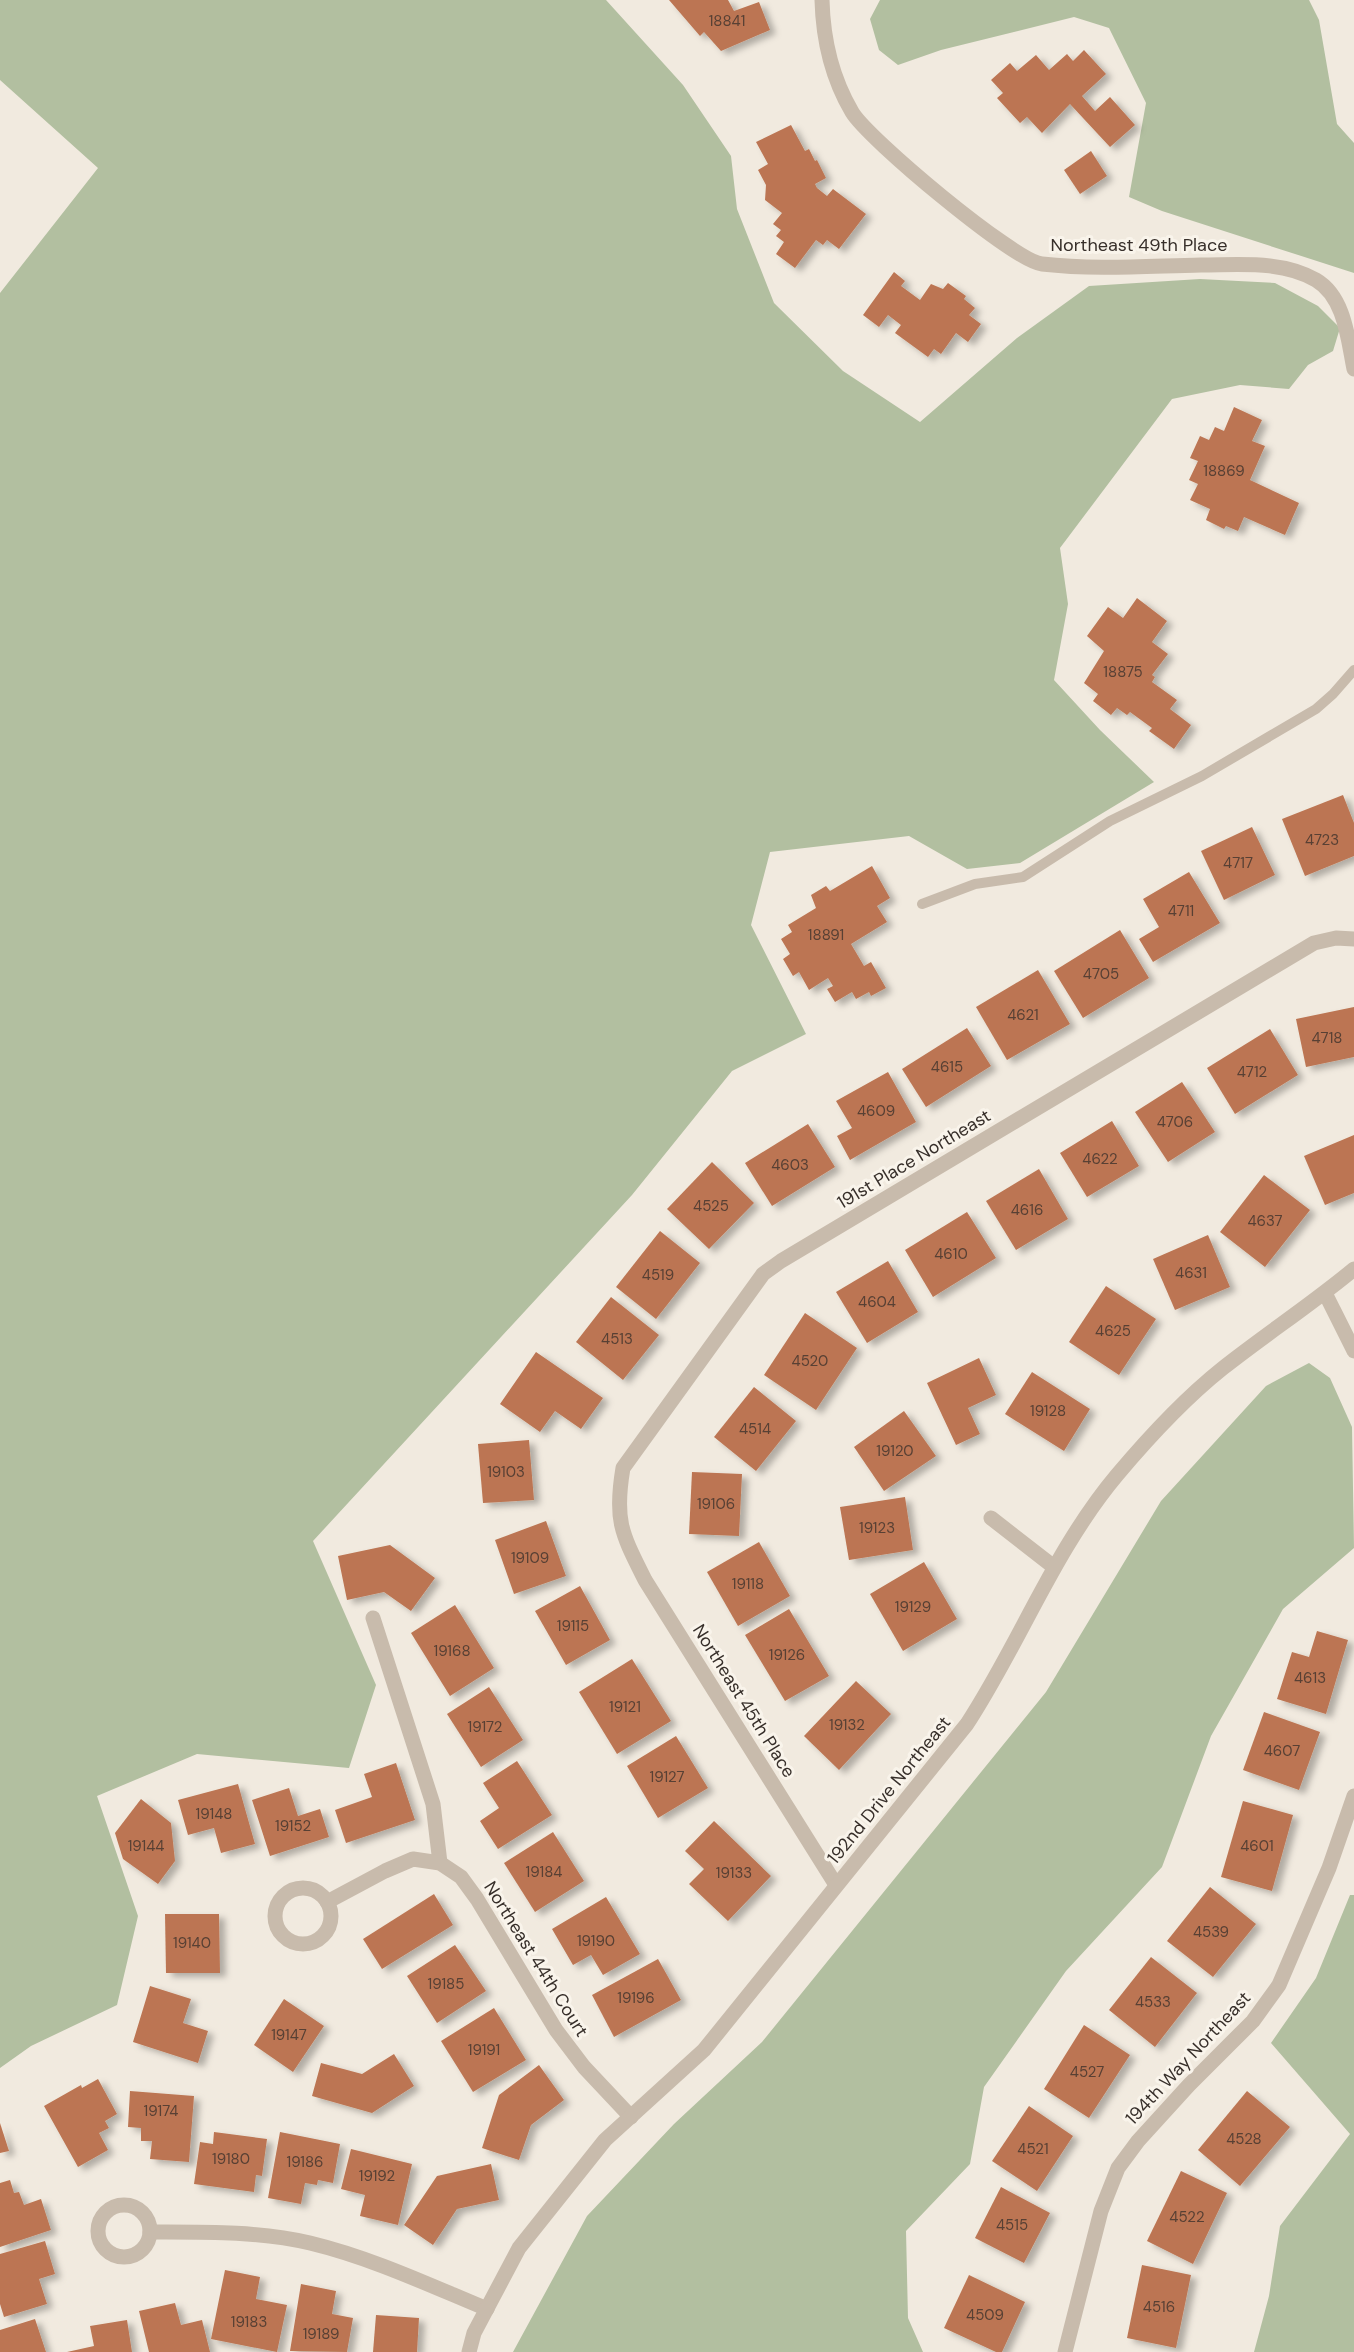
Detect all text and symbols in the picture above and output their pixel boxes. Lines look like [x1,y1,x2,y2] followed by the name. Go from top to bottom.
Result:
[709,11,745,31] house number: 18841
[1051,233,1227,257] street label: Northeast 49th Place
[1203,461,1245,481] house number: 18869
[1103,662,1143,682] house number: 18875
[1305,830,1339,850] house number: 4723
[1223,853,1253,873] house number: 4717
[1168,901,1194,921] house number: 4711
[808,925,844,945] house number: 18891
[1083,964,1119,984] house number: 4705
[1007,1005,1039,1025] house number: 4621
[1312,1028,1342,1048] house number: 4718
[931,1057,963,1077] house number: 4615
[1237,1062,1267,1082] house number: 4712
[857,1101,895,1121] house number: 4609
[833,1104,995,1214] street label: 191st Place Northeast
[1157,1112,1193,1132] house number: 4706
[1082,1149,1118,1169] house number: 4622
[771,1155,809,1175] house number: 4603
[693,1196,729,1216] house number: 4525
[1011,1200,1043,1220] house number: 4616
[1247,1211,1283,1231] house number: 4637
[934,1244,968,1264] house number: 4610
[1175,1263,1207,1283] house number: 4631
[642,1265,674,1285] house number: 4519
[858,1292,896,1312] house number: 4604
[1095,1321,1131,1341] house number: 4625
[601,1329,633,1349] house number: 4513
[792,1351,828,1371] house number: 4520
[1030,1401,1066,1421] house number: 19128
[739,1419,771,1439] house number: 4514
[876,1441,914,1461] house number: 19120
[487,1462,525,1482] house number: 19103
[697,1494,735,1514] house number: 19106
[859,1518,895,1538] house number: 19123
[511,1548,549,1568] house number: 19109
[732,1574,764,1594] house number: 19118
[895,1597,931,1617] house number: 19129
[557,1616,589,1636] house number: 19115
[687,1620,801,1782] street label: Northeast 45th Place
[433,1641,471,1661] house number: 19168
[769,1645,805,1665] house number: 19126
[1294,1668,1326,1688] house number: 4613
[609,1697,641,1717] house number: 19121
[822,1711,956,1869] street label: 192nd Drive Northeast
[829,1715,865,1735] house number: 19132
[468,1717,502,1737] house number: 19172
[1264,1741,1300,1761] house number: 4607
[650,1767,684,1787] house number: 19127
[196,1804,232,1824] house number: 19148
[275,1816,311,1836] house number: 19152
[128,1836,164,1856] house number: 19144
[1240,1836,1274,1856] house number: 4601
[526,1862,562,1882] house number: 19184
[716,1863,752,1883] house number: 19133
[478,1877,594,2041] street label: Northeast 44th Court
[1193,1922,1229,1942] house number: 4539
[577,1931,615,1951] house number: 19190
[173,1933,211,1953] house number: 19140
[428,1974,464,1994] house number: 19185
[1120,1986,1256,2130] street label: 194th Way Northeast
[617,1988,655,2008] house number: 19196
[1135,1992,1171,2012] house number: 4533
[271,2025,307,2045] house number: 19147
[468,2040,500,2060] house number: 19191
[1070,2062,1104,2082] house number: 4527
[144,2101,178,2121] house number: 19174
[1226,2129,1262,2149] house number: 4528
[1017,2139,1049,2159] house number: 4521
[212,2149,250,2169] house number: 19180
[286,2152,324,2172] house number: 19186
[359,2166,395,2186] house number: 19192
[1169,2207,1205,2227] house number: 4522
[996,2215,1028,2235] house number: 4515
[1143,2297,1175,2317] house number: 4516
[966,2305,1004,2325] house number: 4509
[231,2312,267,2332] house number: 19183
[303,2324,339,2344] house number: 19189

